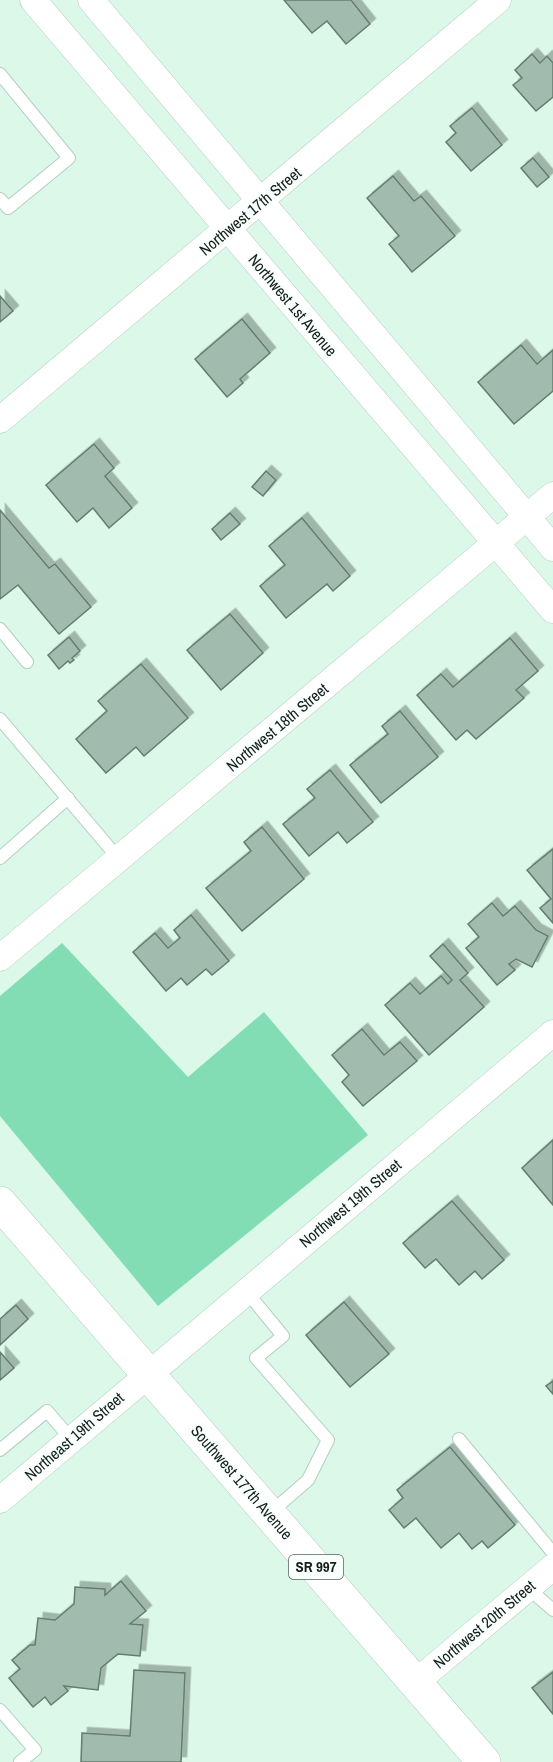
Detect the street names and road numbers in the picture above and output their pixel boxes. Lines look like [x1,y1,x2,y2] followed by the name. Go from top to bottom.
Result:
[194,162,306,260] street label: Northwest 17th Street
[244,249,342,361] street label: Northwest 1st Avenue
[221,678,333,776] street label: Northwest 18th Street
[294,1154,406,1252] street label: Northwest 19th Street
[20,1387,129,1485] street label: Northeast 19th Street
[186,1420,298,1544] street label: Southwest 177th Avenue
[289,1555,343,1579] road number: SR 997
[428,1575,540,1673] street label: Northwest 20th Street

